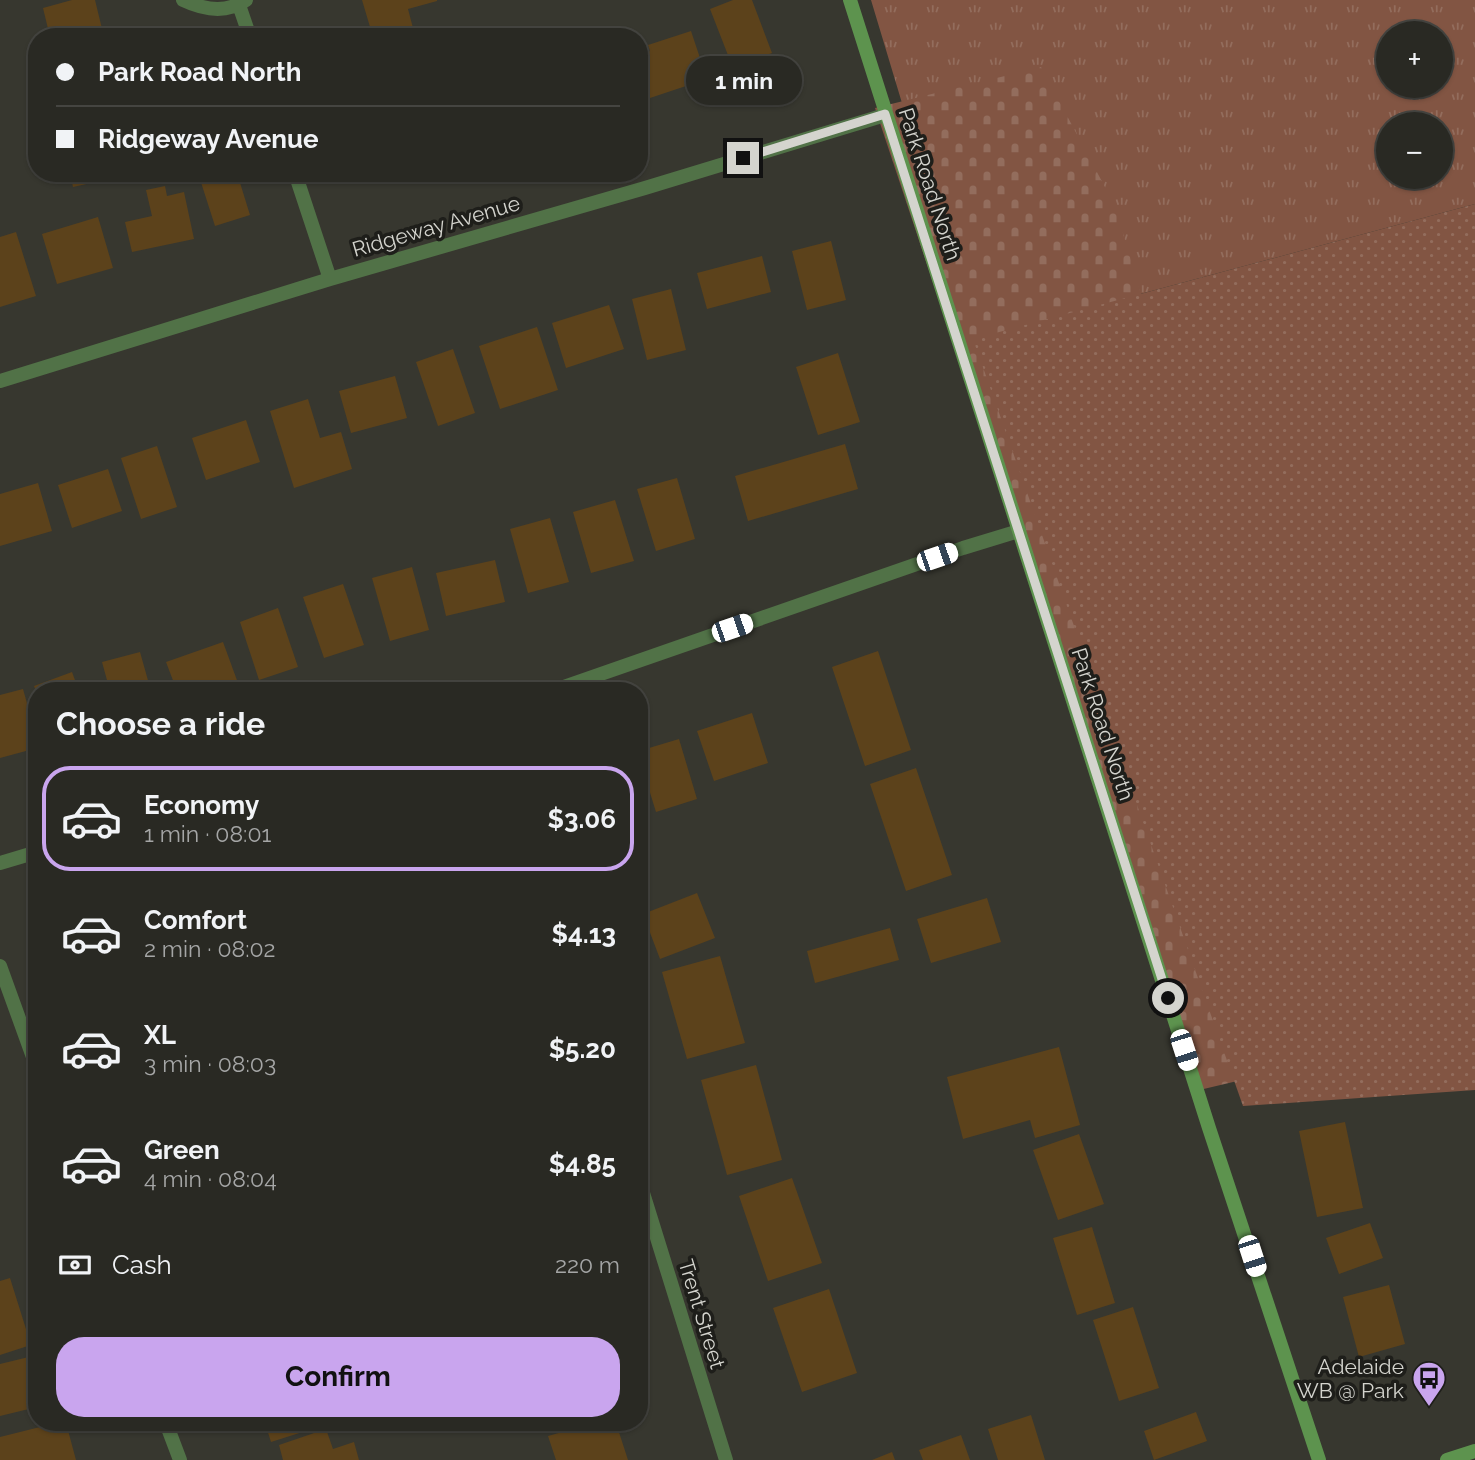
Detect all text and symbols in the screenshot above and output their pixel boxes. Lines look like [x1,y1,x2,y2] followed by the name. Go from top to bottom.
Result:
[1376,21,1453,189] map controls
[1376,21,1453,98] button: +
[98,57,301,87] text: Park Road North
[685,57,801,106] callout: 1 min
[715,67,773,94] text: 1 min
[894,104,966,264] street label: Park Road North
[1376,112,1453,189] button: −
[98,124,319,154] text: Ridgeway Avenue
[727,142,759,174] route end
[349,190,523,262] street label: Ridgeway Avenue
[914,540,961,574] car
[709,611,756,645] car
[1067,644,1139,804] street label: Park Road North
[56,705,265,742] text: Choose a ride
[60,787,123,850] icon: car
[144,790,259,820] text: Economy
[548,804,616,834] text: $3.06
[144,820,271,847] text: 1 min · 08:01
[60,902,123,965] icon: car
[144,905,247,935] text: Comfort
[551,919,616,949] text: $4.13
[144,935,276,962] text: 2 min · 08:02
[1152,982,1184,1014] route start
[60,1017,123,1080] icon: car
[144,1020,176,1050] text: XL
[1168,1027,1201,1073] car
[549,1034,616,1064] text: $5.20
[144,1050,276,1077] text: 3 min · 08:03
[60,1132,123,1195] icon: car
[144,1135,220,1165] text: Green
[549,1149,616,1179] text: $4.85
[144,1165,277,1192] text: 4 min · 08:04
[1236,1233,1269,1279] car
[56,1246,94,1284] icon: cash
[112,1250,172,1280] text: Cash
[555,1251,620,1278] text: 220 m
[674,1256,730,1372] street label: Trent Street
[56,1337,620,1417] button: Confirm
[1297,1354,1404,1403] place label: Adelaide WB @ Park
[1410,1359,1448,1408] bus stop icon: Adelaide WB @ Park

